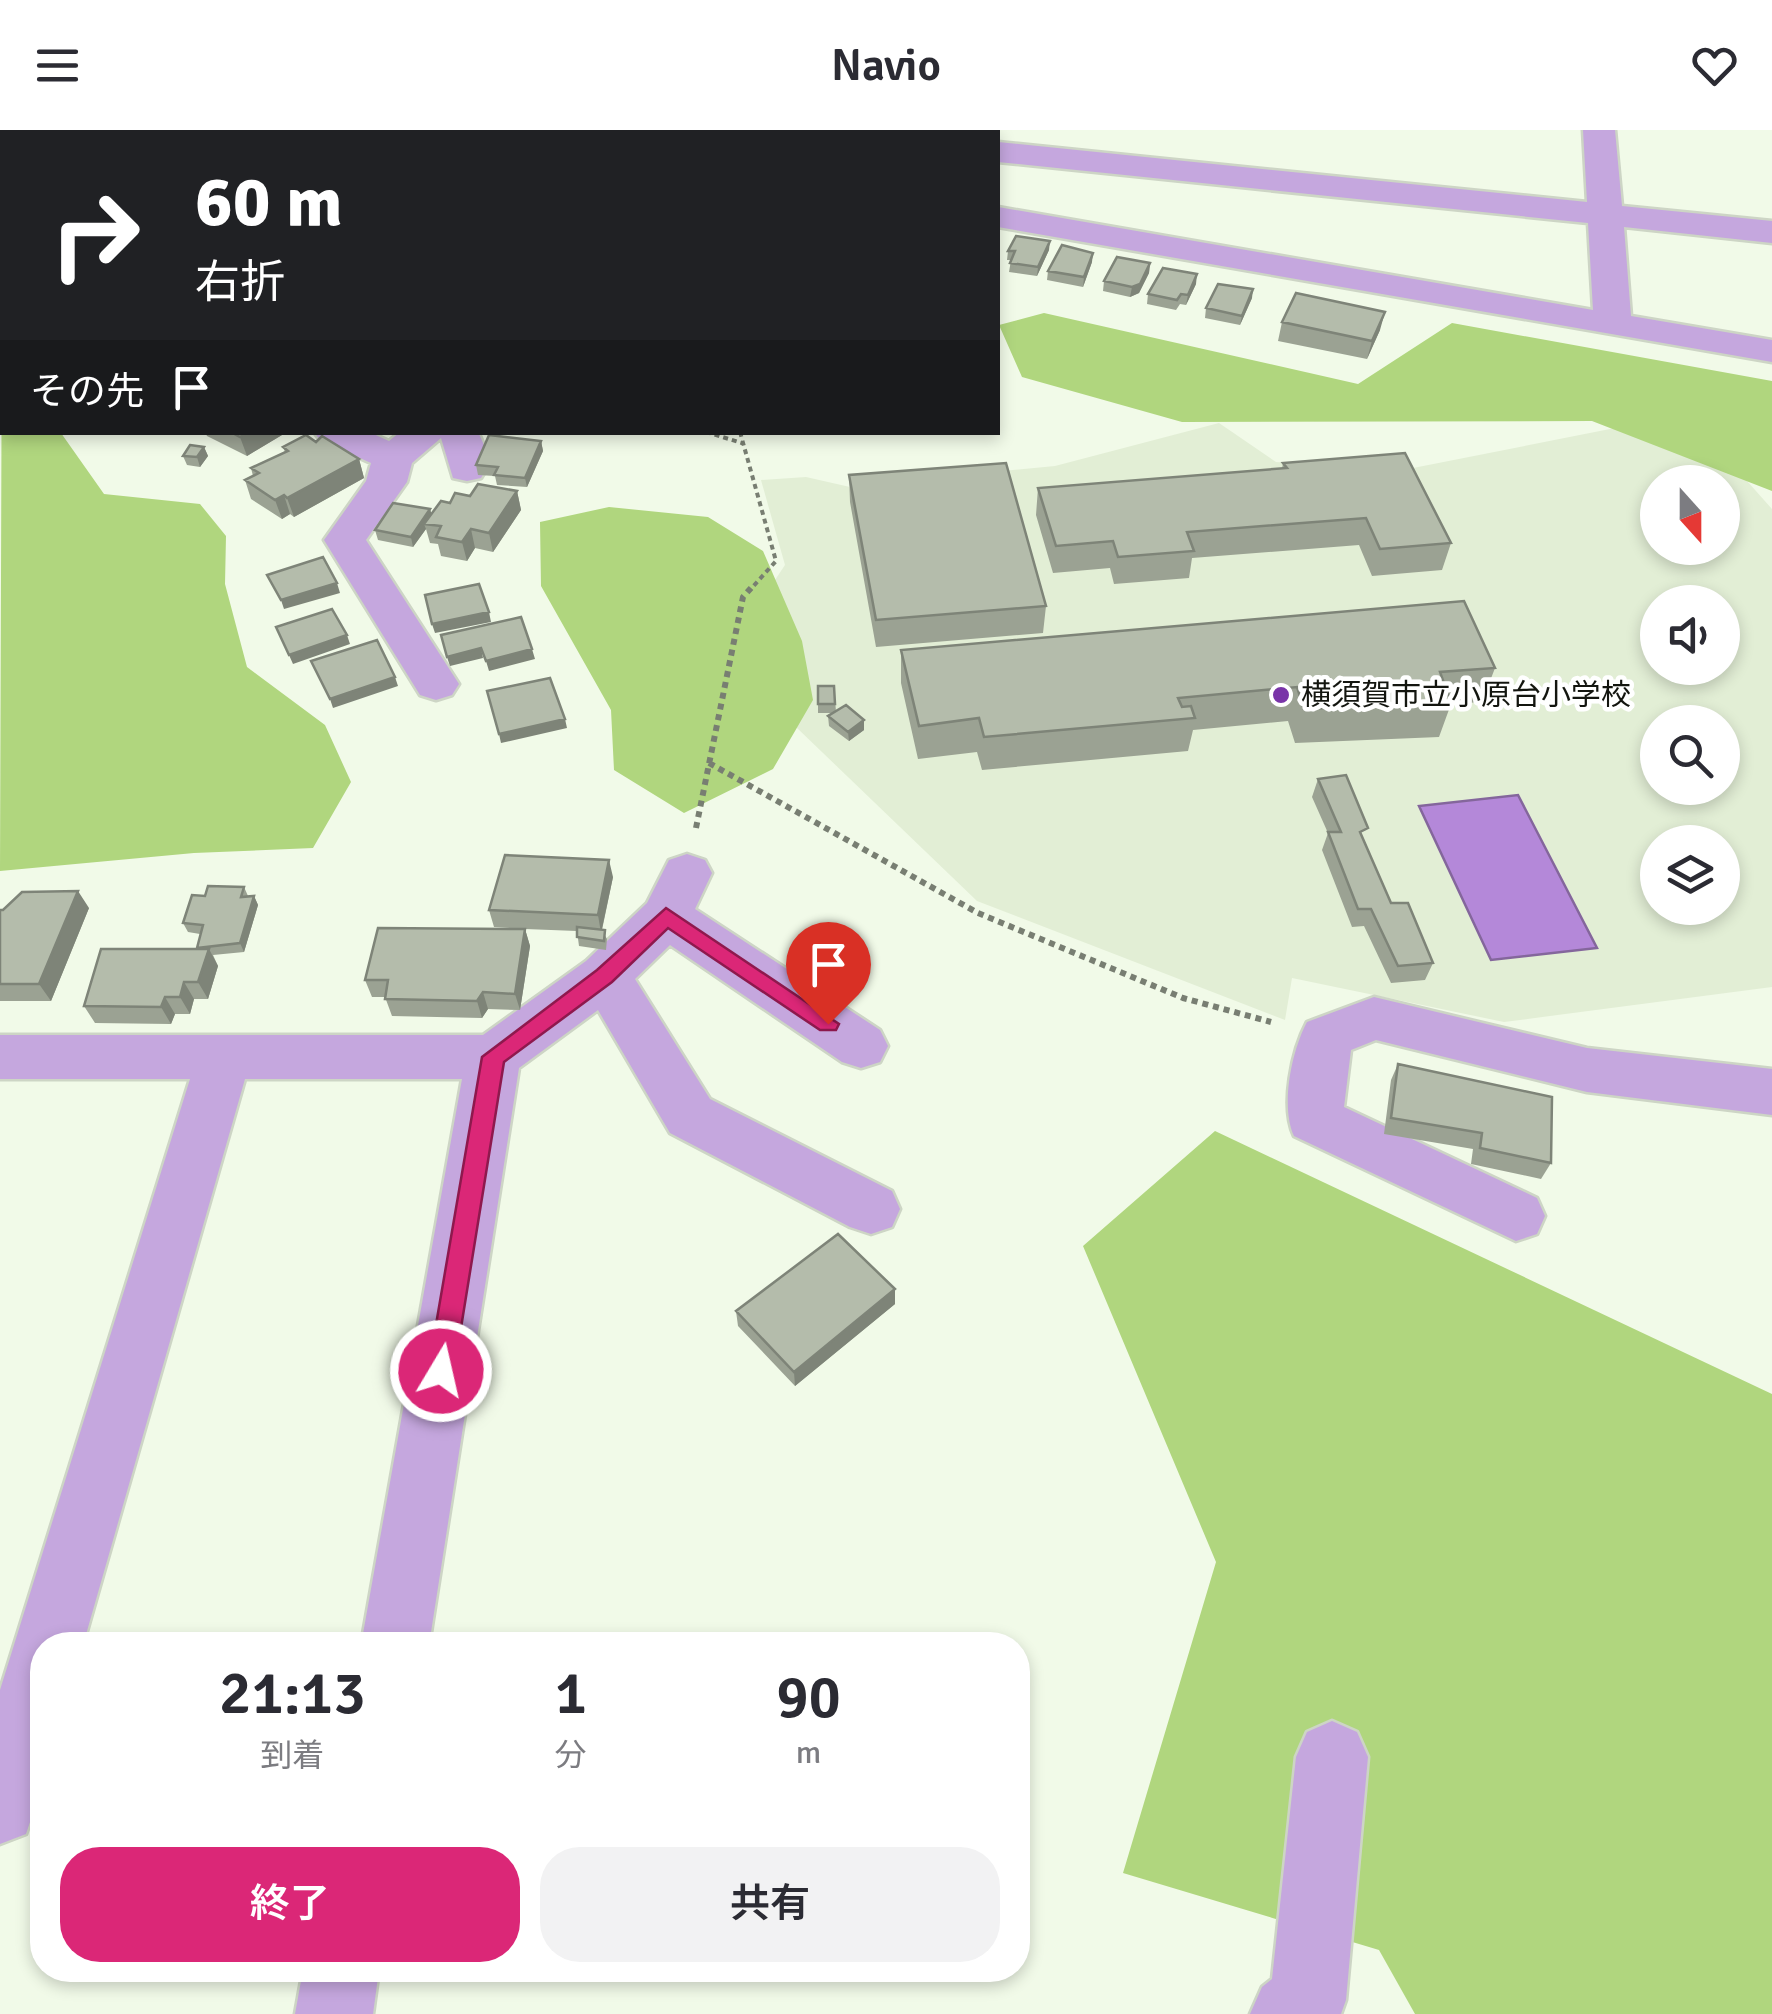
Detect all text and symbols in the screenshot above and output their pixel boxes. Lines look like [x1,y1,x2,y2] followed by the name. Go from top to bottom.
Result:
[30,38,85,93] icon: menu
[831,38,941,93] text: Navio
[1687,38,1742,93] icon: heart
[195,159,343,245] text: 60 m
[30,170,160,300] icon: right
[195,255,285,310] text: 右折
[164,360,219,415] icon: arrive
[30,368,144,415] text: その先
[1640,465,1740,565] north arrow
[1640,465,1740,925] map controls
[1640,585,1740,685] button: sound
[1301,677,1631,714] place label: 横須賀市立小原台小学校
[1270,684,1292,706] marker: 横須賀市立小原台小学校
[1640,705,1740,805] button: search
[1640,825,1740,925] button: layers
[786,922,871,1025] pin
[801,937,856,992] icon: arrive
[389,1319,493,1423] position arrow
[219,1657,366,1731] text: 21:13
[555,1657,587,1731] text: 1
[776,1661,841,1735] text: 90
[796,1733,821,1772] text: m
[260,1736,324,1775] text: 到着
[555,1736,587,1775] text: 分
[60,1847,520,1962] button: 終了
[540,1847,1000,1962] button: 共有

